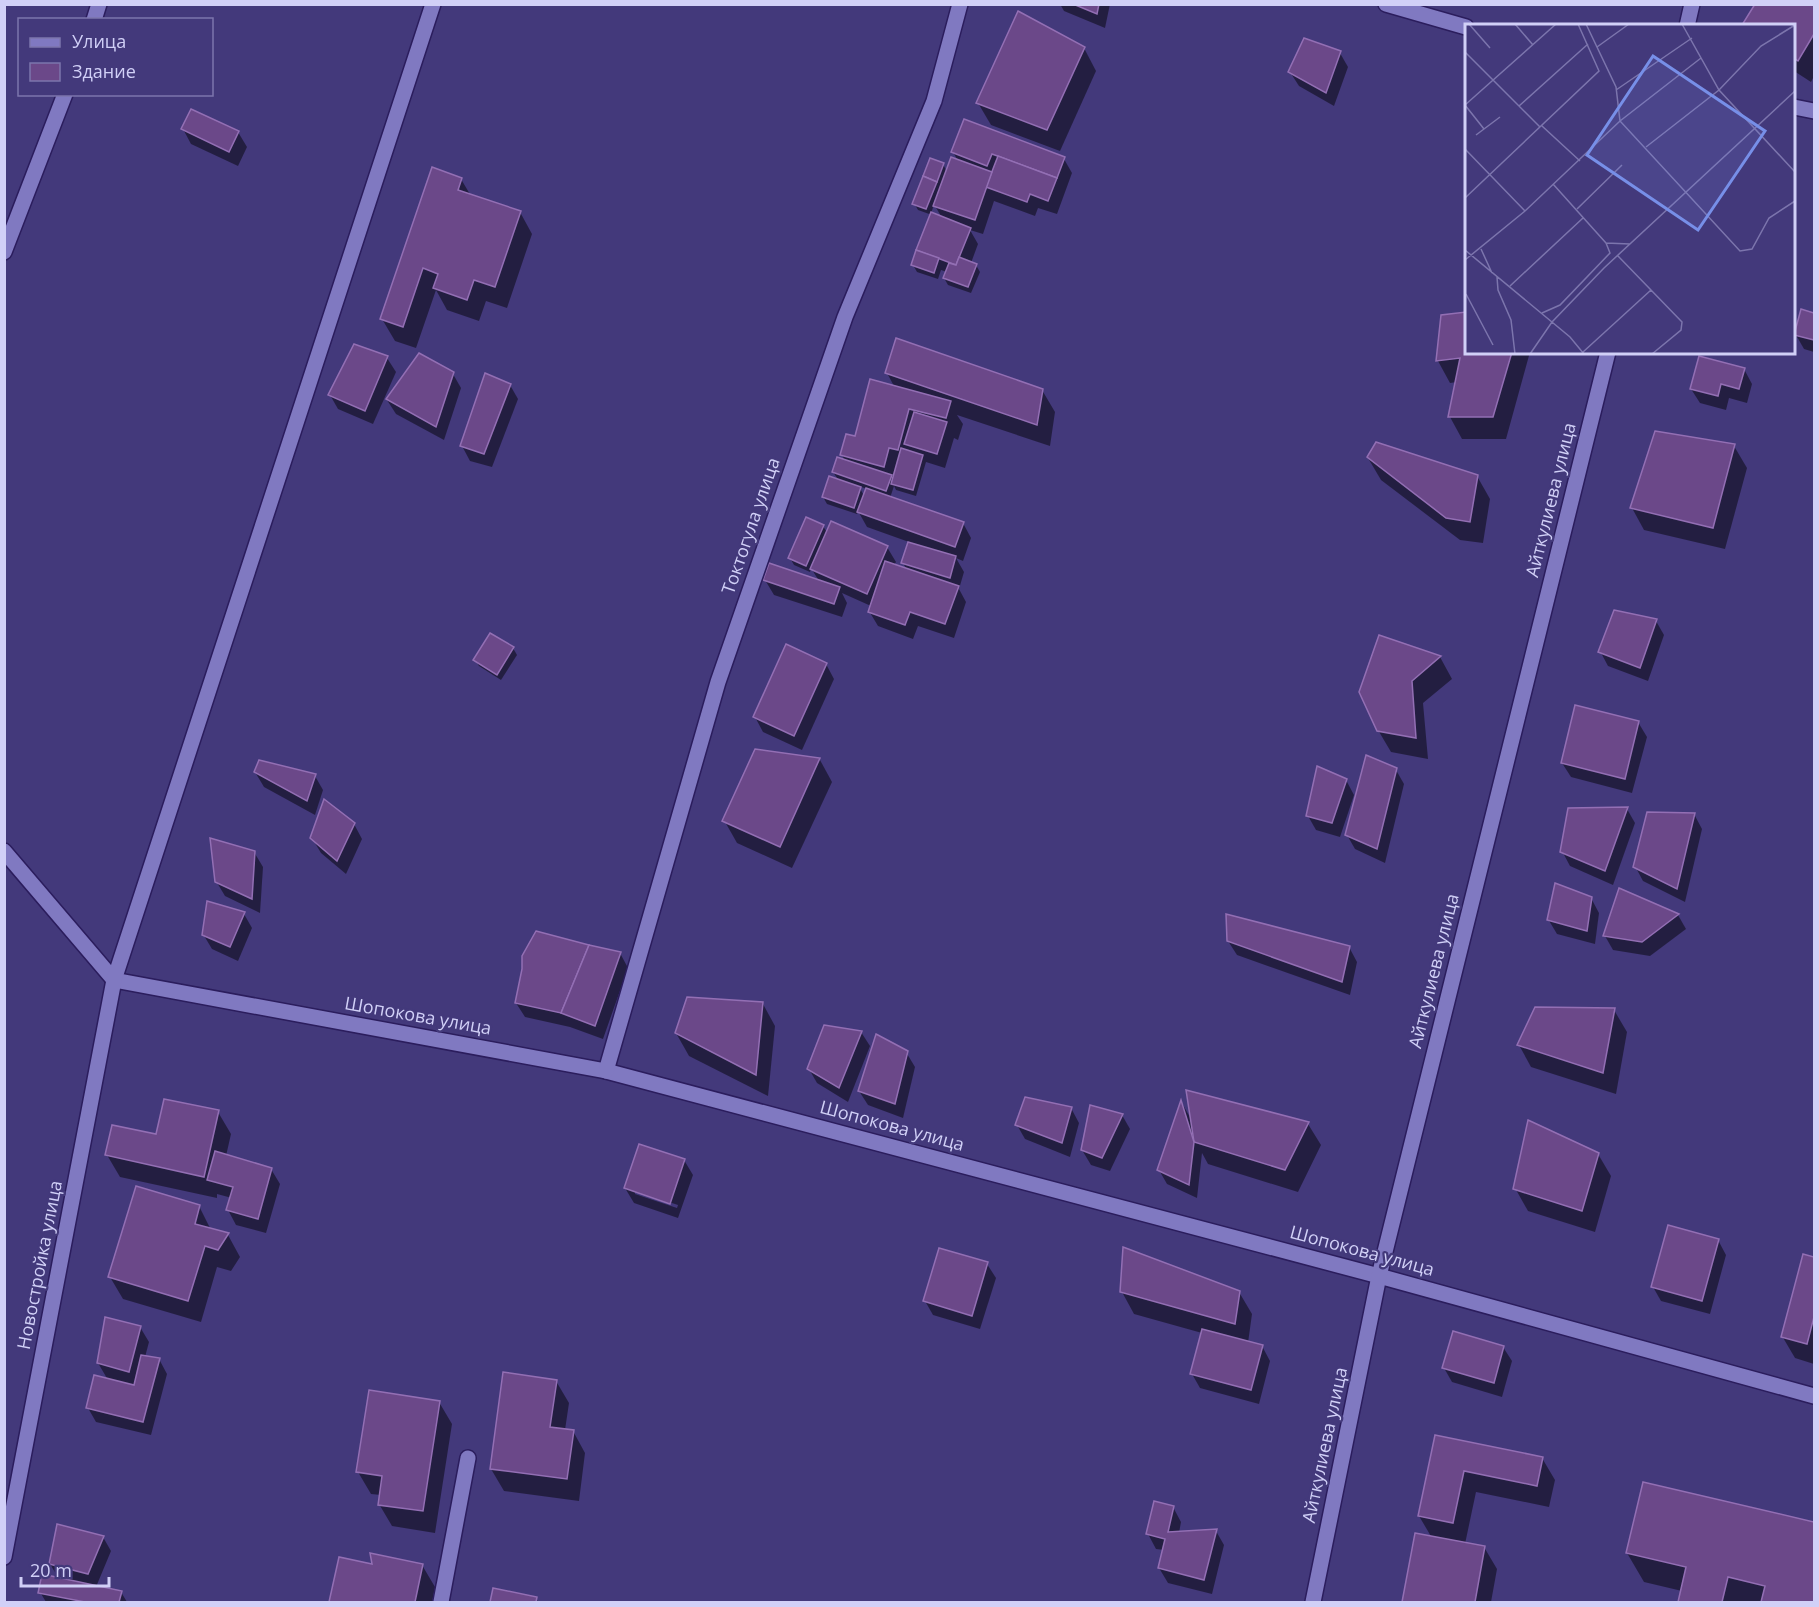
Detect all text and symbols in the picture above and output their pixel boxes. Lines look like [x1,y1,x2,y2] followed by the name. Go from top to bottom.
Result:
[18,18,213,96] legend
[1465,24,1795,354] inset map
[72,29,126,53] text: Улица
[72,59,136,83] text: Здание
[1519,420,1581,580] street label: Айткулиева улица
[715,454,785,597] street label: Токтогула улица
[1402,891,1464,1051] street label: Айткулиева улица
[343,990,493,1040] street label: Шопокова улица
[817,1094,967,1156] street label: Шопокова улица
[11,1178,67,1351] street label: Новостройка улица
[1287,1219,1437,1281] street label: Шопокова улица
[1296,1365,1352,1525] street label: Айткулиева улица
[21,1550,110,1588] scale bar
[30,1558,72,1582] text: 20 m

